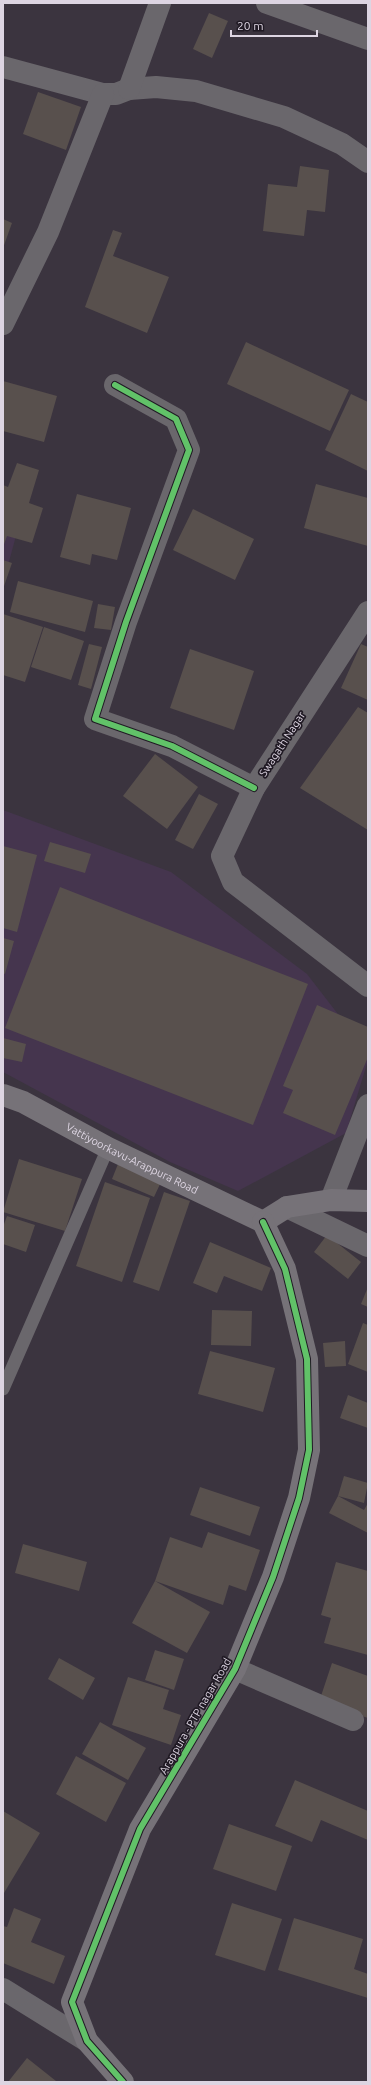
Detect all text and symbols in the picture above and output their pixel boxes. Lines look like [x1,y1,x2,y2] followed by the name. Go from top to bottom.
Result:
[231,12,317,38] scale bar
[237,19,264,32] text: 20 m
[257,709,308,779] street label: Swagath Nagar
[64,1120,200,1196] street label: Vattiyoorkavu-Arappura Road
[157,1656,233,1776] street label: Arappura - PTP nagar Road

